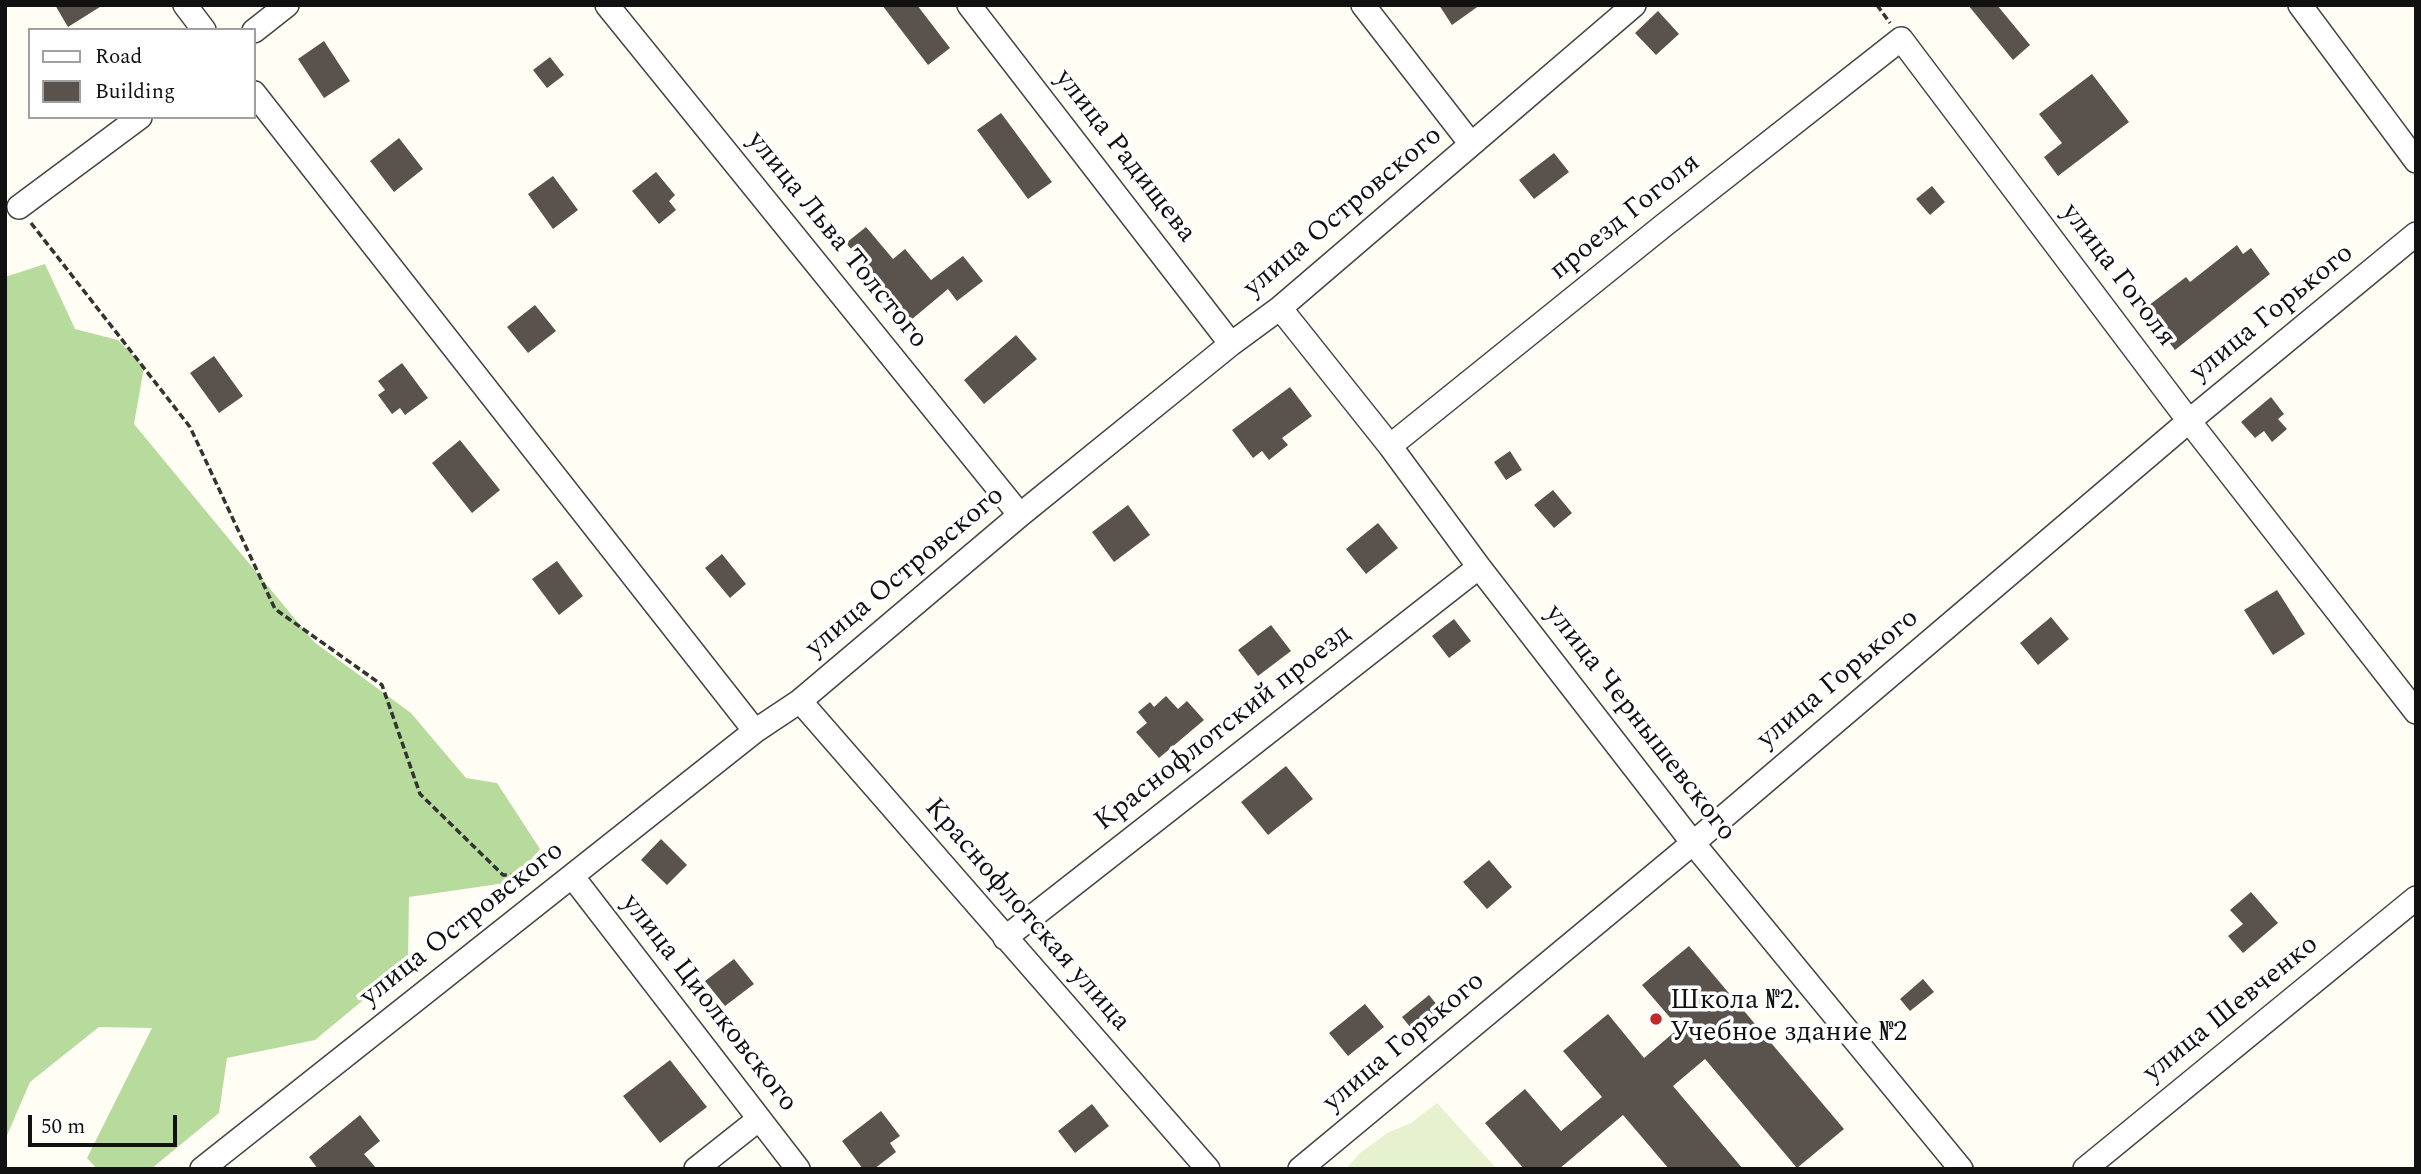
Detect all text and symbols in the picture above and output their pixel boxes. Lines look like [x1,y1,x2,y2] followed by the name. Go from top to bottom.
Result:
[28,28,256,119] legend
[95,41,142,73] text: Road
[1046,64,1202,250] street label: улица Радищева
[95,76,175,108] text: Building
[1238,120,1450,306] street label: улица Островского
[738,126,934,356] street label: улица Льва Толстого
[1544,147,1708,289] street label: проезд Гоголя
[2052,198,2182,354] street label: улица Гоголя
[2185,238,2361,390] street label: улица Горького
[800,480,1012,666] street label: улица Островского
[1536,599,1742,849] street label: улица Чернышевского
[1751,603,1927,757] street label: улица Горького
[1089,618,1359,840] street label: Краснофлотский проезд
[916,793,1136,1039] street label: Краснофлотская улица
[355,835,571,1015] street label: улица Островского
[613,888,803,1120] street label: улица Циолковского
[2138,929,2326,1091] street label: улица Шевченко
[1317,966,1493,1120] street label: улица Горького
[1670,986,1907,1052] place label: Школа №2. Учебное здание №2
[1648,1011,1664,1027] marker: Школа №2. Учебное здание №2
[32,1100,180,1144] scale bar
[41,1111,85,1143] text: 50 m

